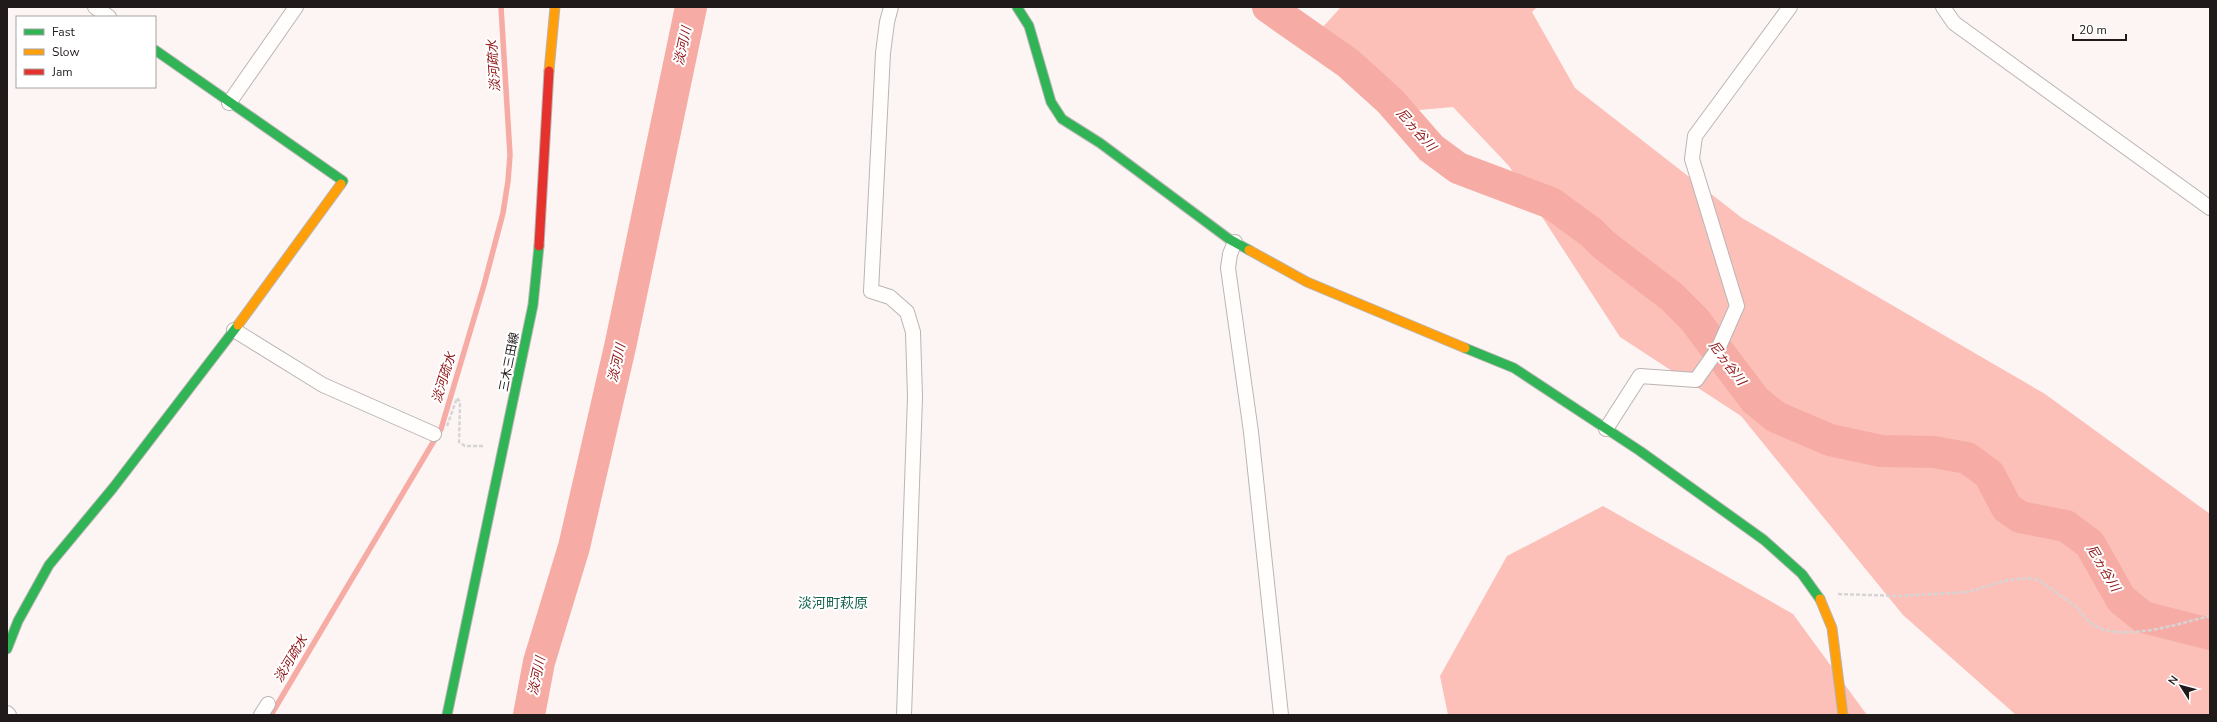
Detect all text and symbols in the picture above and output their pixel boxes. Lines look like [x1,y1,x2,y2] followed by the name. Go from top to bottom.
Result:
[16,16,156,88] legend
[2073,16,2126,42] scale bar
[2079,22,2107,38] text: 20 m
[670,23,696,67] water label: 淡河川
[52,24,75,40] text: Fast
[483,37,505,93] water label: 淡河疏水
[52,44,80,60] text: Slow
[51,64,73,80] text: Jam
[1392,105,1441,157] water label: 尼ヵ谷川
[495,331,523,393] street label: 三木三田線
[1704,337,1751,391] water label: 尼ヵ谷川
[604,340,631,384] water label: 淡河川
[428,349,461,406] water label: 淡河疏水
[2082,541,2125,597] water label: 尼ヵ谷川
[798,594,868,613] district label: 淡河町萩原
[270,630,313,686] water label: 淡河疏水
[524,653,550,697] water label: 淡河川
[2161,666,2201,706] north arrow
[2165,673,2182,688] text: N

